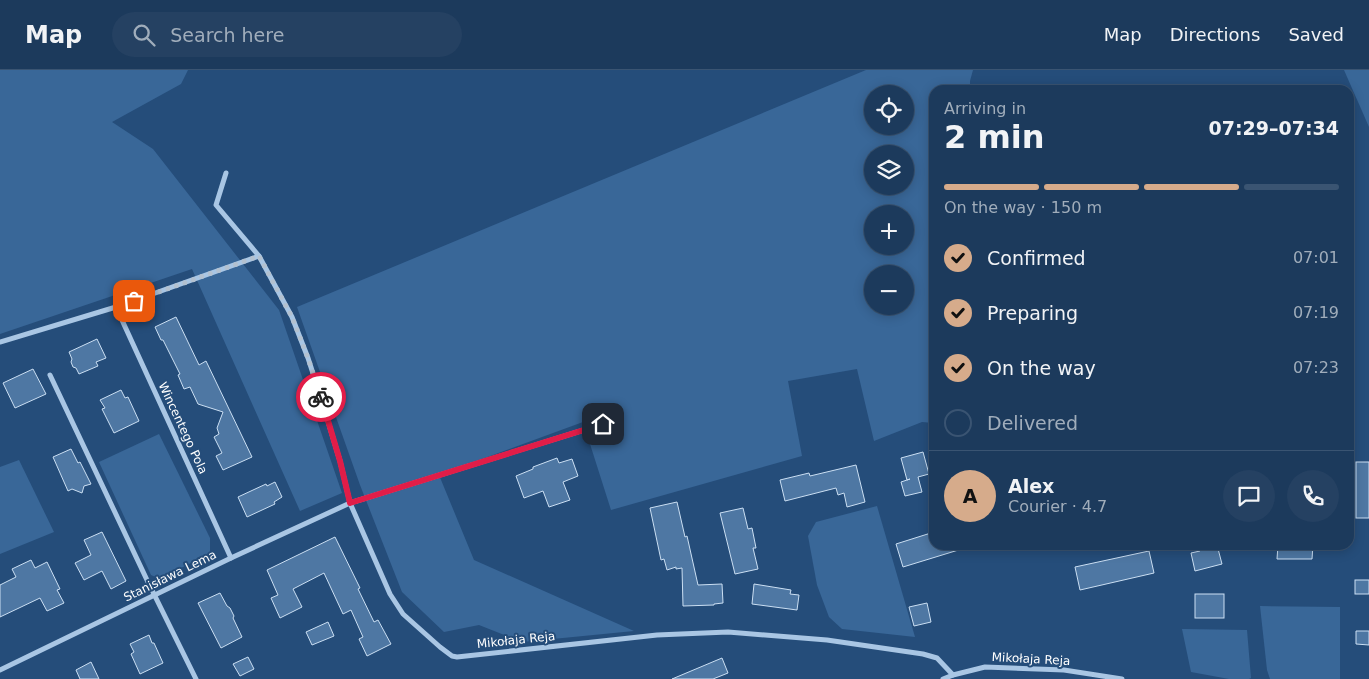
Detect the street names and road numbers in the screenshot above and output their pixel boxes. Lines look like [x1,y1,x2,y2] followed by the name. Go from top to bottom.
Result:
[156,380,210,476] street label: Wincentego Pola
[121,547,219,605] street label: Stanisława Lema
[476,629,556,651] street label: Mikołaja Reja
[991,650,1071,668] street label: Mikołaja Reja

